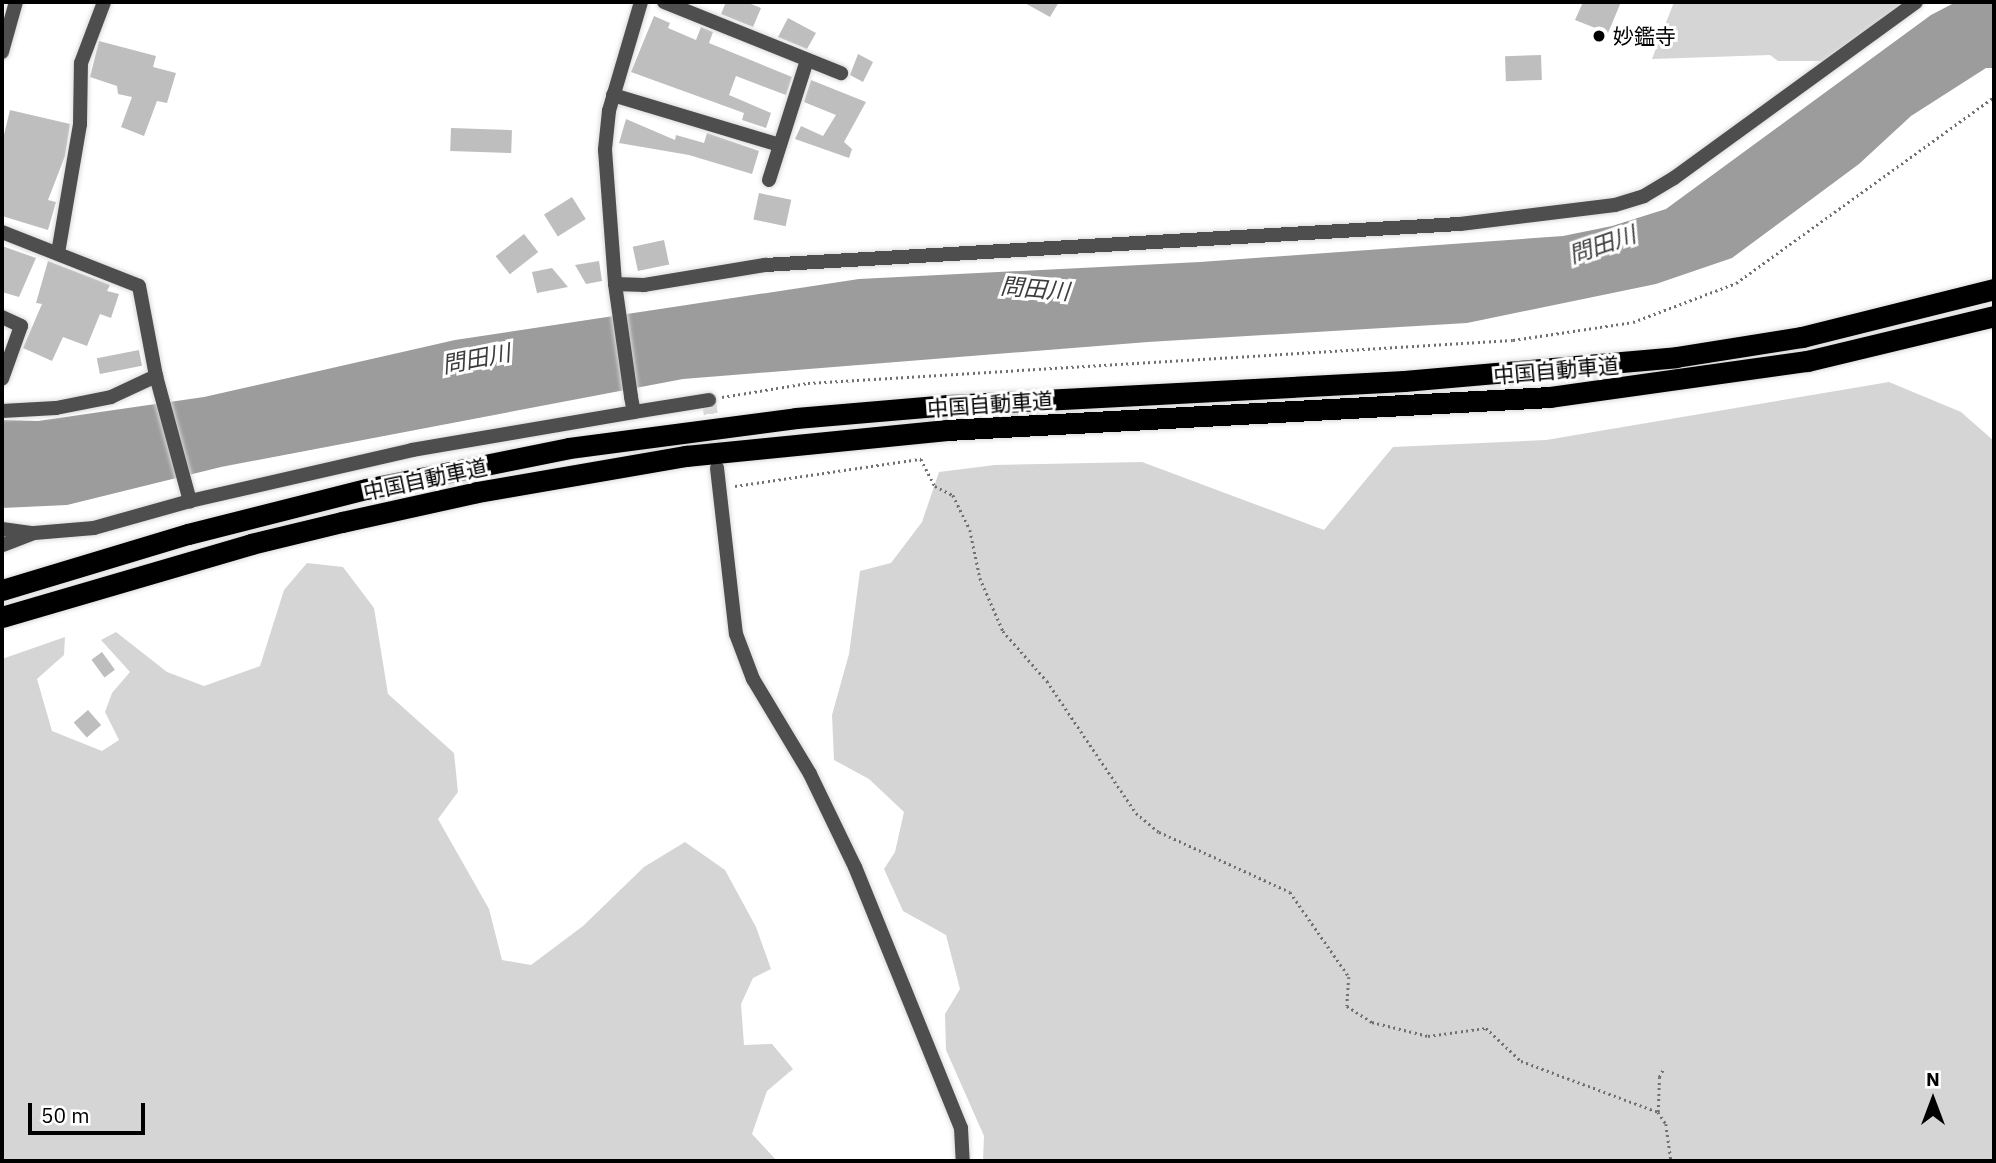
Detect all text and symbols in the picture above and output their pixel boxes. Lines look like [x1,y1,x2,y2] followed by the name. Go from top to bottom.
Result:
[1613,23,1676,49] place label: 妙鑑寺
[1591,28,1607,44] marker: 妙鑑寺
[1565,220,1639,268] water label: 問田川
[999,271,1071,305] water label: 問田川
[440,338,512,378] water label: 問田川
[1492,352,1620,388] street label: 中国自動車道
[926,387,1054,421] street label: 中国自動車道
[361,454,489,504] street label: 中国自動車道
[1898,1065,1968,1135] north arrow
[1926,1067,1940,1091] text: N
[32,1090,149,1134] scale bar
[41,1101,90,1129] text: 50 m

